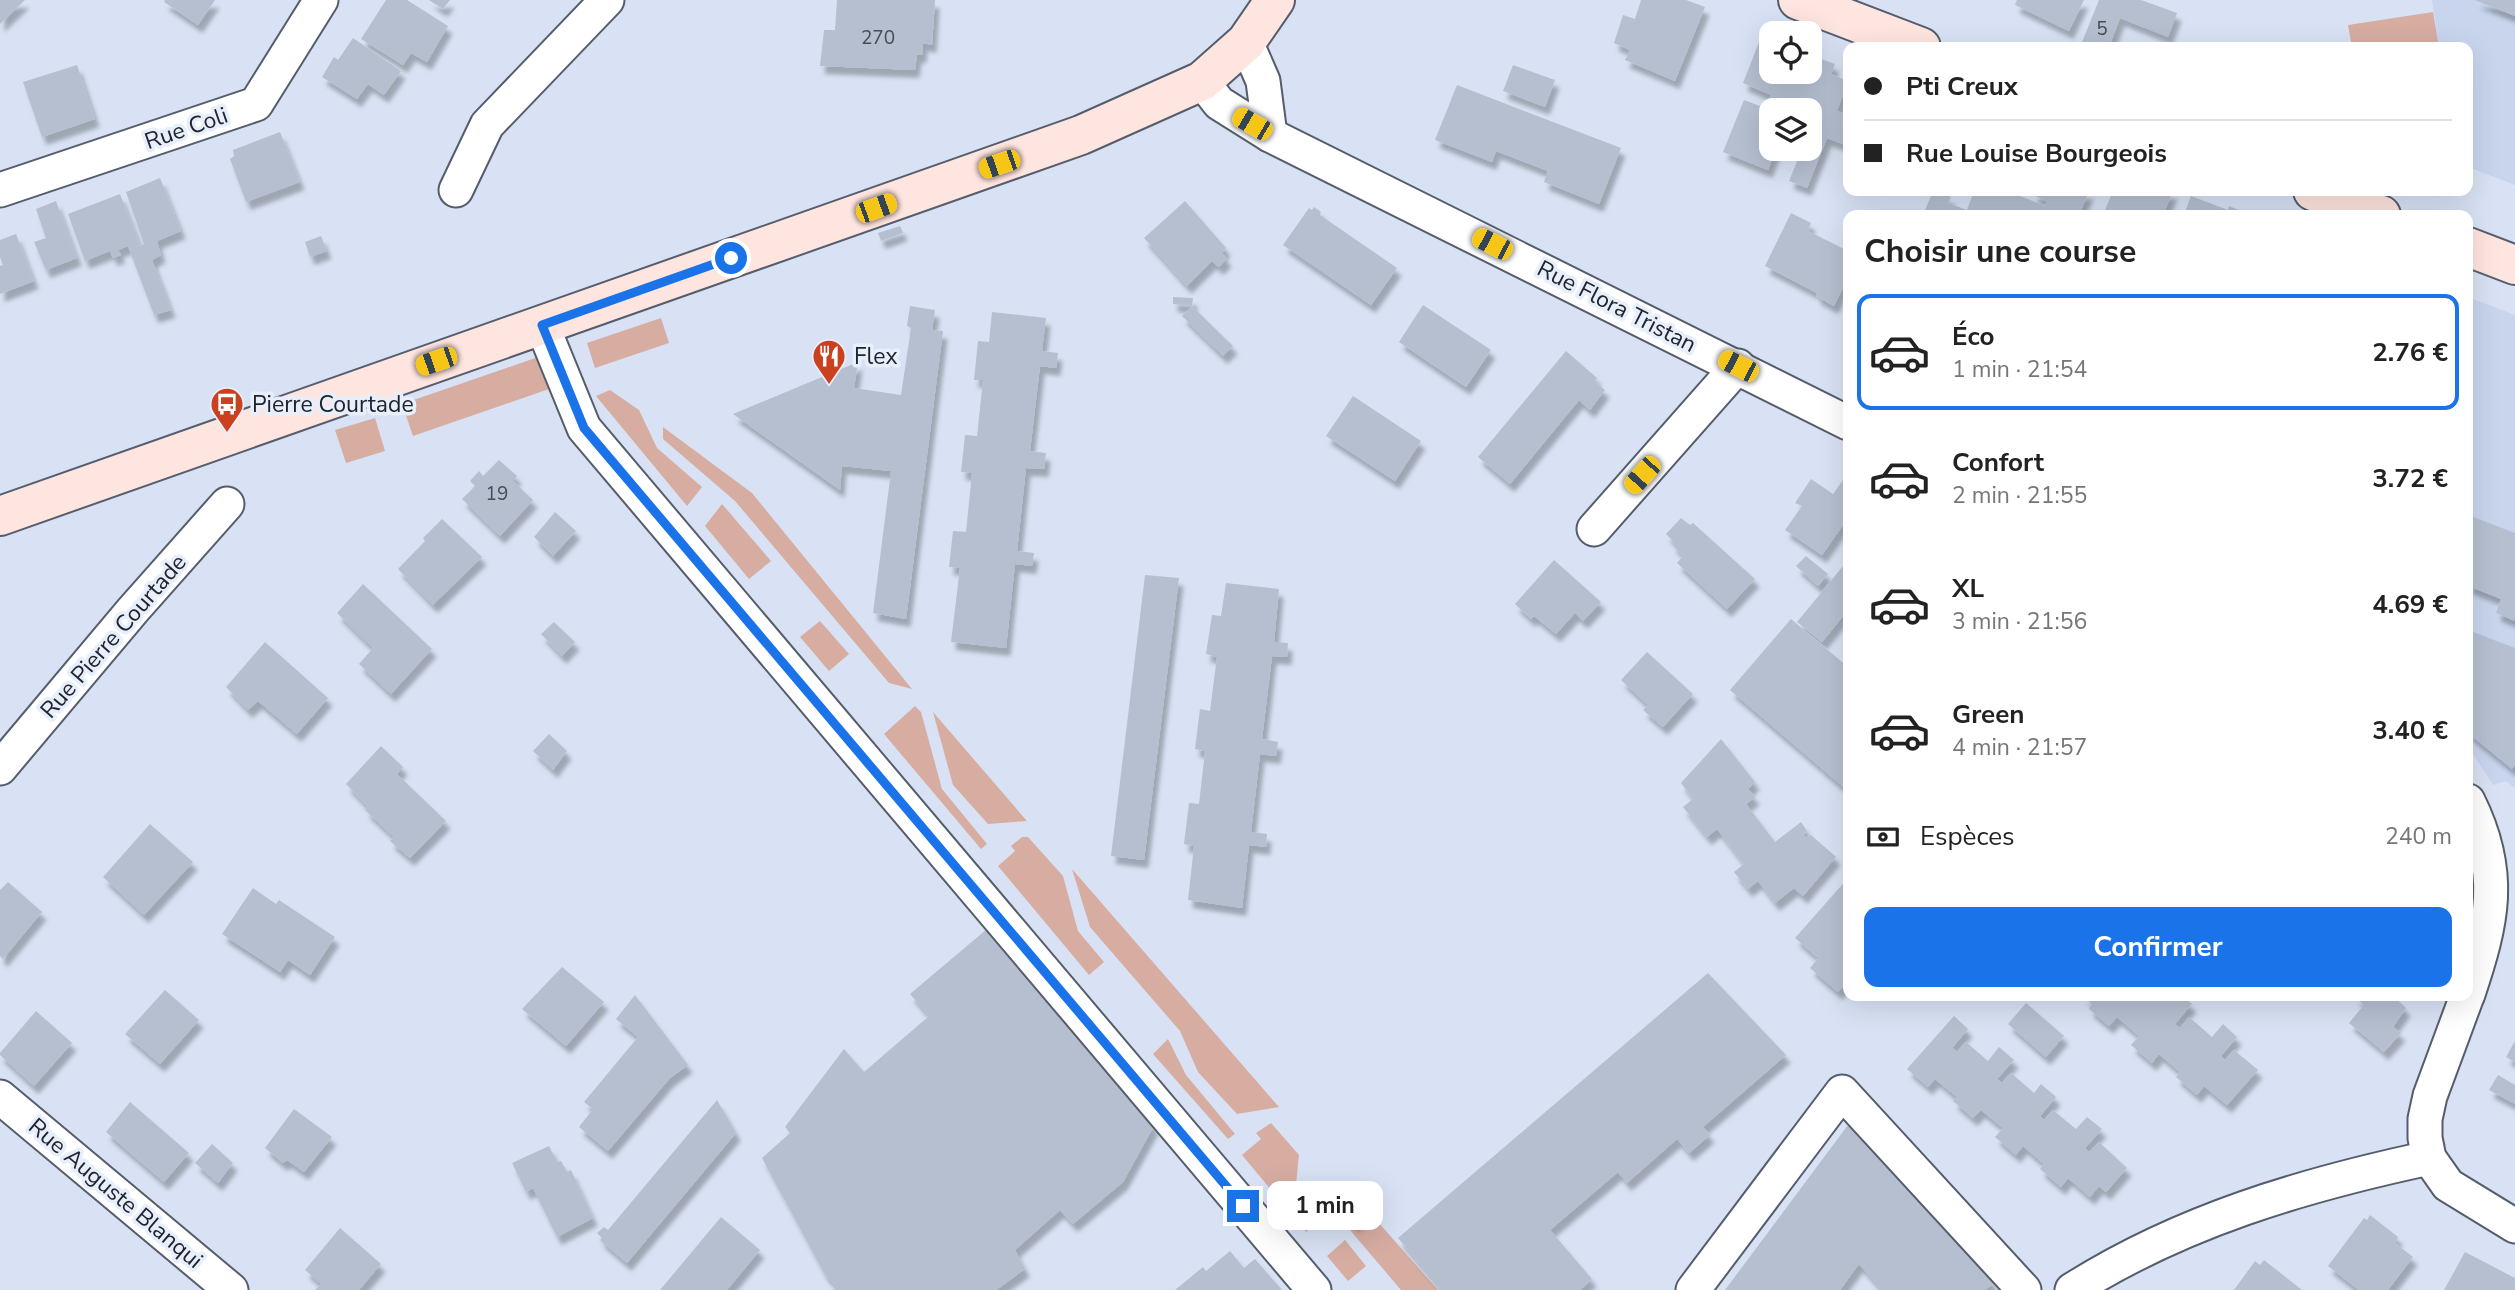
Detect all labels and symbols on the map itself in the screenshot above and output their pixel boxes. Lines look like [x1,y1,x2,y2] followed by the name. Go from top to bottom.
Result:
[2096,16,2108,42] house number: 5
[861,25,895,51] house number: 270
[140,100,232,157] street label: Rue Coli
[1229,104,1276,144] car
[976,147,1023,181] car
[853,191,900,225] car
[1469,225,1516,263] car
[715,242,747,274] route start
[1532,253,1702,360] street label: Rue Flora Tristan
[810,337,848,386] restaurant icon: Flex
[854,341,898,372] place label: Flex
[413,344,460,378] car
[1715,347,1762,385] car
[208,385,246,434] bus stop icon: Pierre Courtade
[252,389,414,420] place label: Pierre Courtade
[1621,452,1664,498] car
[486,481,508,507] house number: 19
[33,548,193,725] street label: Rue Pierre Courtade
[22,1111,209,1276] street label: Rue Auguste Blanqui
[1268,1182,1383,1230] callout: 1 min
[1227,1190,1259,1222] route end

